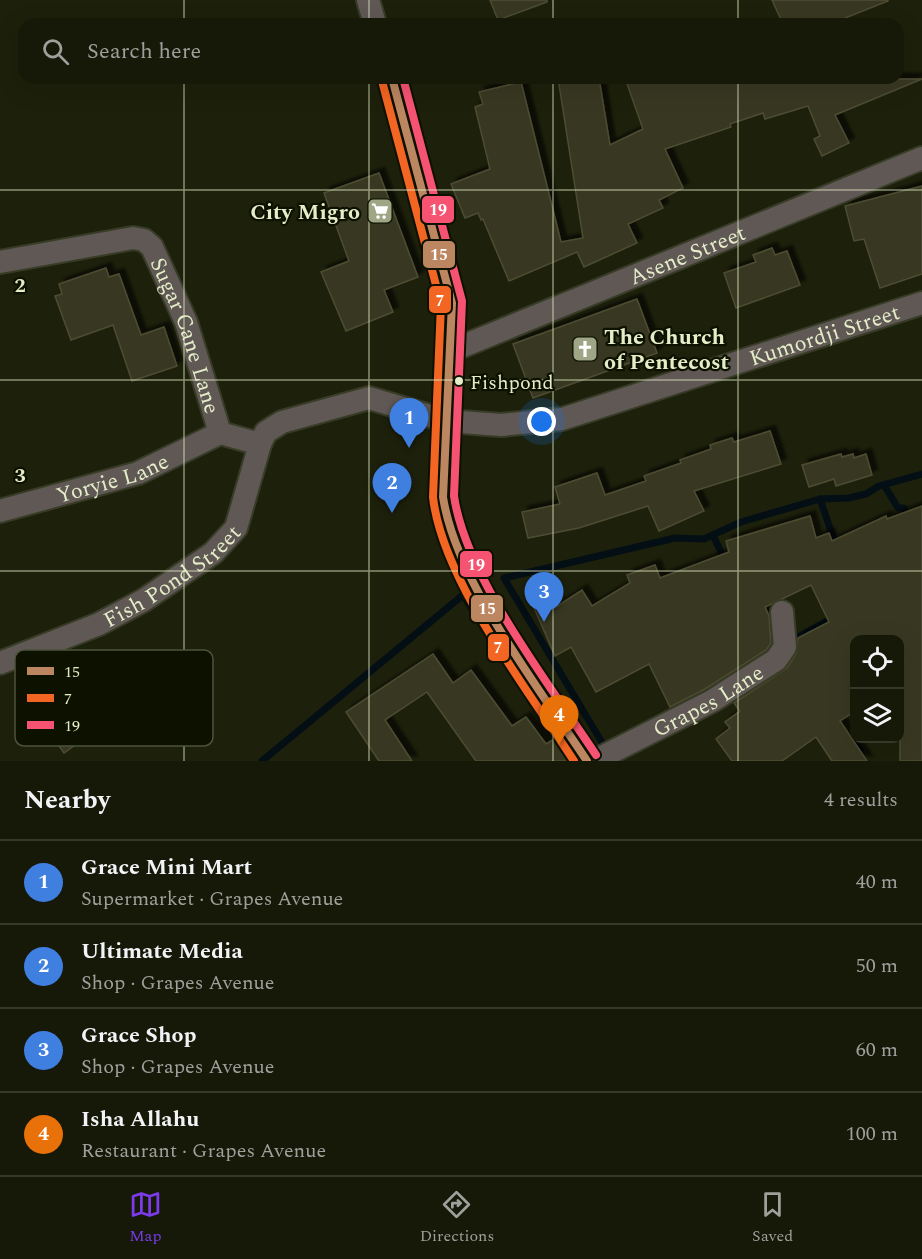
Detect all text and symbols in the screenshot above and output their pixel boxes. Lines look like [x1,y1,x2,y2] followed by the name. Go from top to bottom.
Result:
[18,18,904,84] search box
[39,35,72,68] icon: search
[87,35,201,68] text: Search here
[421,195,455,224] line badge: 19
[250,196,360,229] place label: City Migro
[365,196,395,226] supermarket icon: City Migro
[429,198,447,222] text: 19
[624,217,751,294] street label: Asene Street
[422,240,456,269] line badge: 15
[430,243,448,267] text: 15
[141,252,228,418] street label: Sugar Cane Lane
[14,271,26,301] text: 2
[428,285,452,314] line badge: 7
[436,289,445,313] text: 7
[745,296,904,376] street label: Kumordji Street
[604,321,729,379] place label: The Church of Pentecost
[570,334,600,364] church icon: The Church of Pentecost
[470,368,554,398] place label: Fishpond
[453,375,465,387] marker: Fishpond
[390,398,428,448] pin: 1
[527,407,556,436] your location
[53,445,175,513] street label: Yoryie Lane
[14,461,26,491] text: 3
[372,464,412,513] pin: 2
[98,518,249,637] street label: Fish Pond Street
[459,550,493,578] line badge: 19
[467,553,485,577] text: 19
[524,572,564,622] pin: 3
[470,594,504,623] line badge: 15
[478,597,496,621] text: 15
[487,633,510,662] line badge: 7
[850,635,904,743] map controls
[850,635,904,689] button: locate
[494,636,503,660] text: 7
[15,650,213,746] legend
[647,657,771,746] street label: Grapes Lane
[64,660,80,684] text: 15
[64,687,72,711] text: 7
[850,689,904,743] button: layers
[540,696,578,745] pin: 4
[64,714,80,738] text: 19
[24,780,110,820] text: Nearby
[824,785,898,815] text: 4 results
[81,851,252,884] text: Grace Mini Mart
[38,867,49,897] text: 1
[856,867,898,897] text: 40 m
[81,884,343,914] text: Supermarket · Grapes Avenue
[81,935,243,968] text: Ultimate Media
[38,951,49,981] text: 2
[856,951,898,981] text: 50 m
[81,968,274,998] text: Shop · Grapes Avenue
[81,1019,197,1052] text: Grace Shop
[38,1035,49,1065] text: 3
[856,1035,898,1065] text: 60 m
[81,1052,274,1082] text: Shop · Grapes Avenue
[81,1103,199,1136] text: Isha Allahu
[38,1119,49,1149] text: 4
[846,1119,898,1149] text: 100 m
[81,1136,326,1166] text: Restaurant · Grapes Avenue
[129,1188,162,1248] tab: Map
[420,1188,494,1248] tab: Directions
[752,1188,793,1248] tab: Saved

